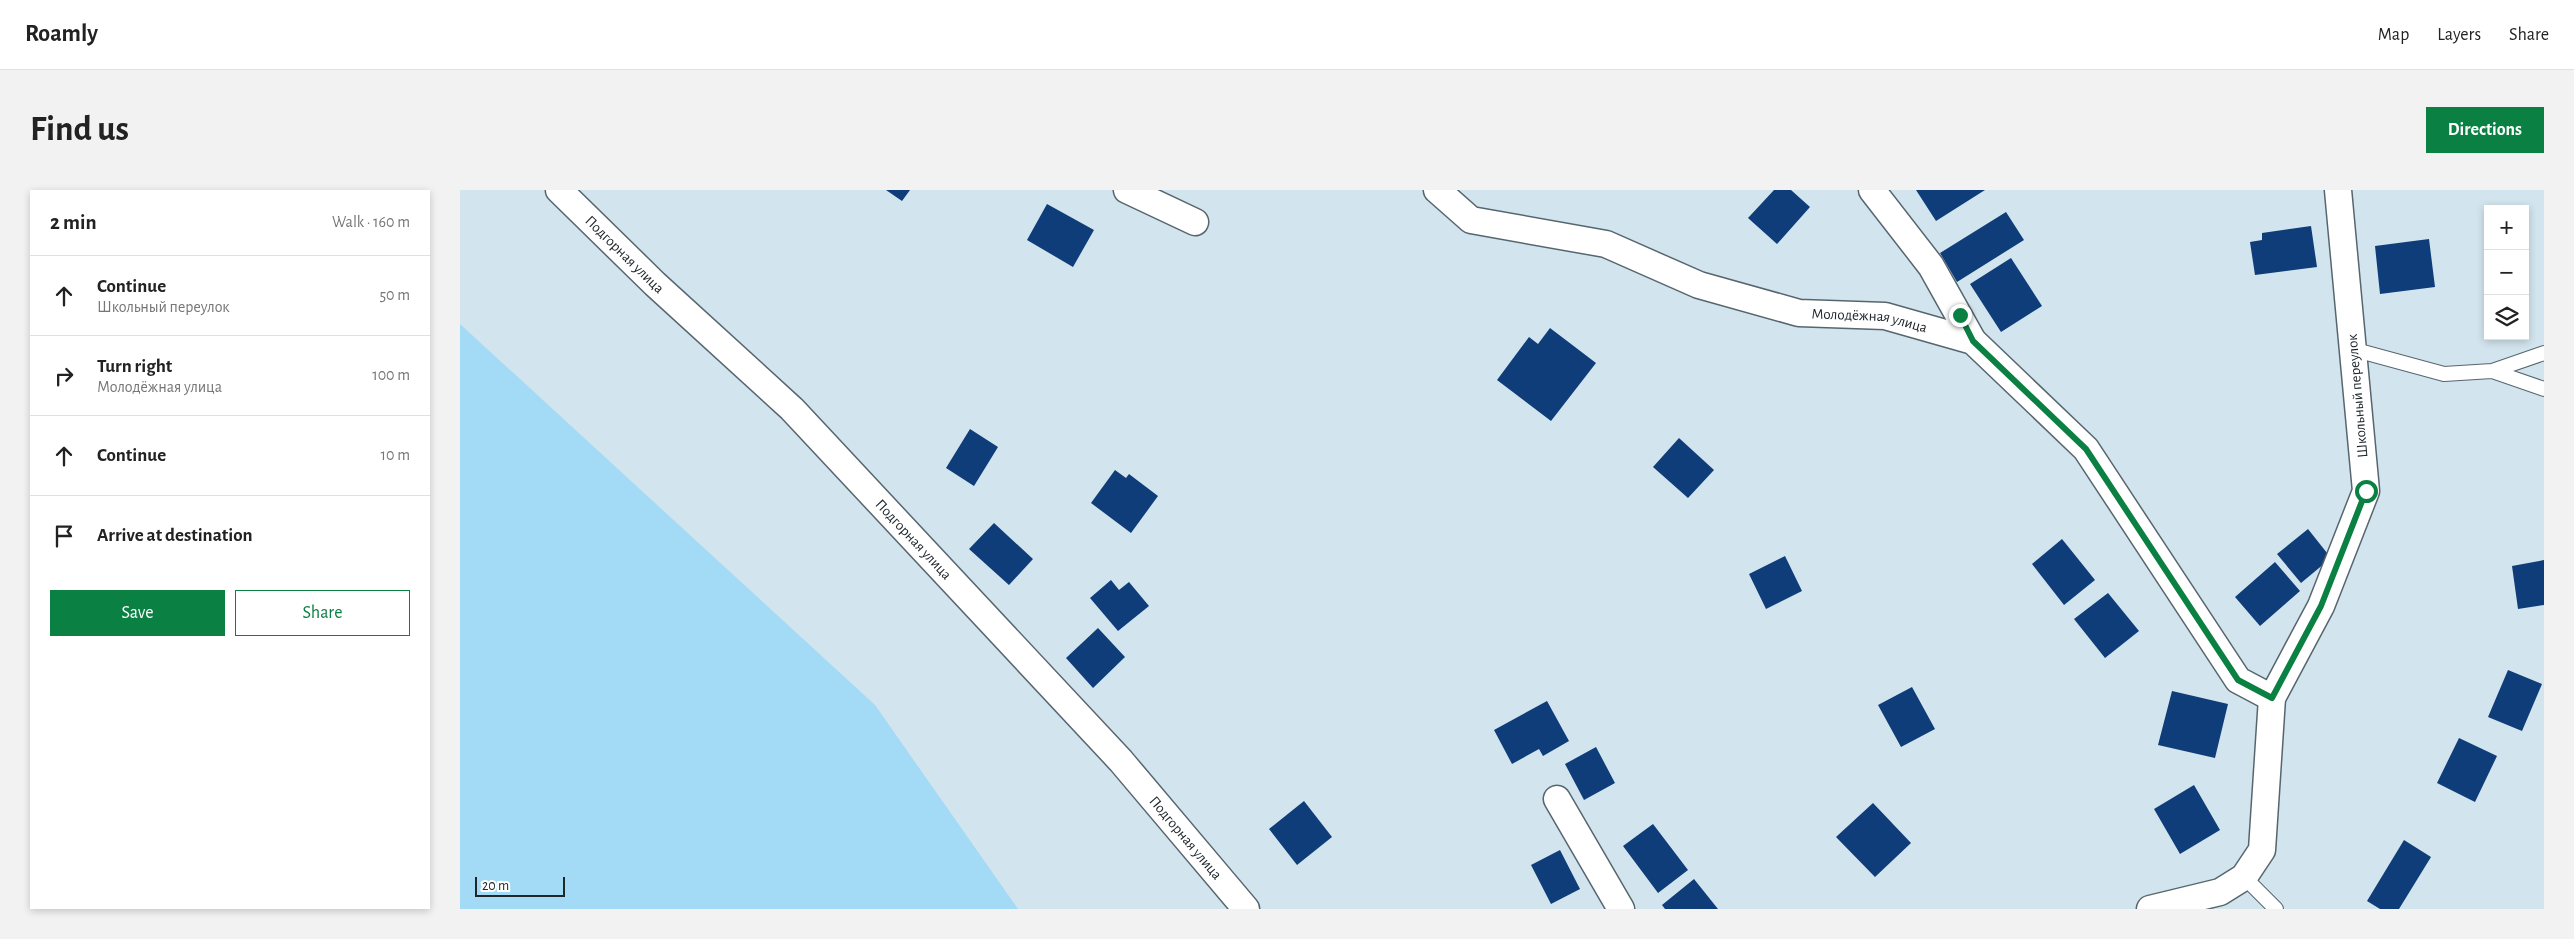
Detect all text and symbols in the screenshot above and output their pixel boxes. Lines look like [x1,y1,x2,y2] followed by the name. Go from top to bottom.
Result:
[25,22,98,46] text: Roamly
[2378,26,2409,44] text: Map
[2437,26,2481,44] text: Layers
[2509,26,2549,44] text: Share
[2426,107,2544,153] button: Directions
[30,112,129,147] text: Find us
[2484,205,2529,340] map controls
[2484,205,2529,250] button: +
[50,212,97,233] text: 2 min
[582,213,667,296] street label: Подгорная улица
[332,214,410,230] text: Walk · 160 m
[2484,250,2529,295] button: −
[97,277,166,296] text: Continue
[50,282,78,310] icon: ahead
[379,287,410,303] text: 50 m
[2484,295,2529,340] button: layers
[97,299,230,315] text: Школьный переулок
[1949,304,1972,327] route end
[1811,306,1929,336] street label: Молодёжная улица
[2345,333,2370,459] street label: Школьный переулок
[97,357,172,376] text: Turn right
[50,362,78,390] icon: right
[372,367,410,383] text: 100 m
[97,379,222,395] text: Молодёжная улица
[50,442,78,470] icon: ahead
[97,446,166,465] text: Continue
[381,447,410,463] text: 10 m
[2355,480,2378,503] route start
[872,496,954,583] street label: Подгорная улица
[50,522,78,550] icon: arrive
[97,526,253,545] text: Arrive at destination
[50,590,225,636] button: Save
[235,590,410,636] button: Share
[1146,794,1225,883] street label: Подгорная улица
[475,874,565,897] scale bar
[482,879,509,893] text: 20 m

